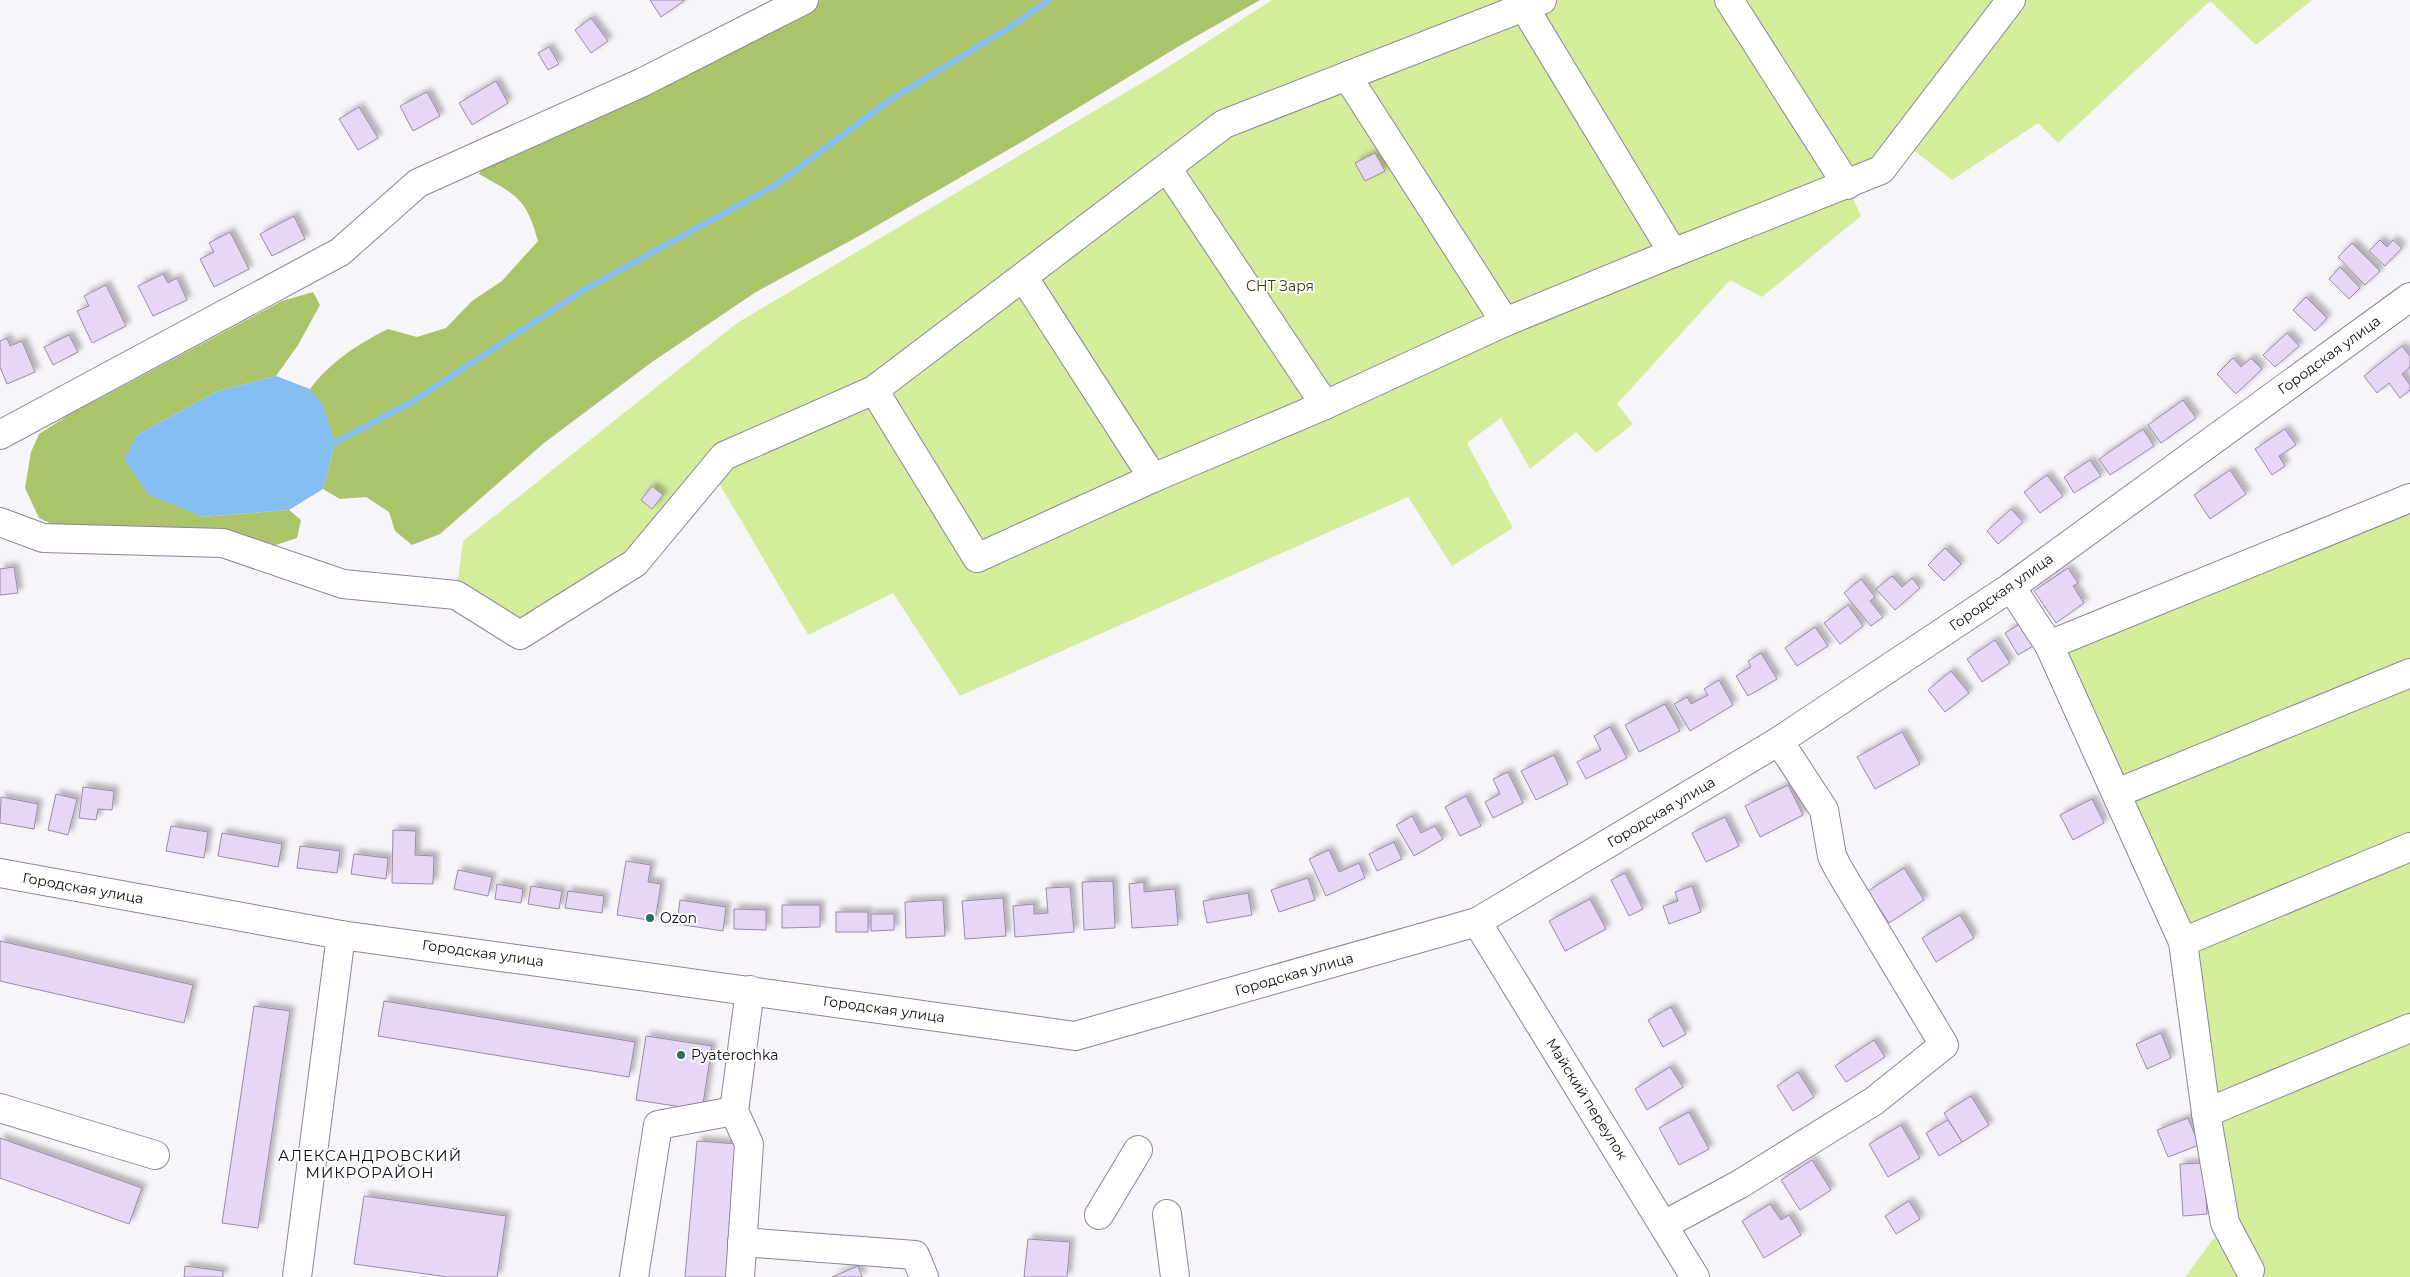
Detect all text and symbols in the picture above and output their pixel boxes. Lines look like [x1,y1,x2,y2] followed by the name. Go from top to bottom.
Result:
[1246,277,1314,295] park label: СНТ Заря
[2274,312,2384,398] street label: Городская улица
[1946,549,2056,635] street label: Городская улица
[1604,773,1718,851] street label: Городская улица
[21,868,145,908] street label: Городская улица
[660,909,697,927] place label: Ozon
[644,912,656,924] marker: Ozon
[421,936,545,970] street label: Городская улица
[1233,948,1355,1000] street label: Городская улица
[822,992,946,1026] street label: Городская улица
[1542,1035,1632,1163] street label: Майский переулок
[691,1046,778,1064] place label: Pyaterochka
[675,1049,687,1061] marker: Pyaterochka
[278,1146,462,1182] district label: АЛЕКСАНДРОВСКИЙ МИКРОРАЙОН

